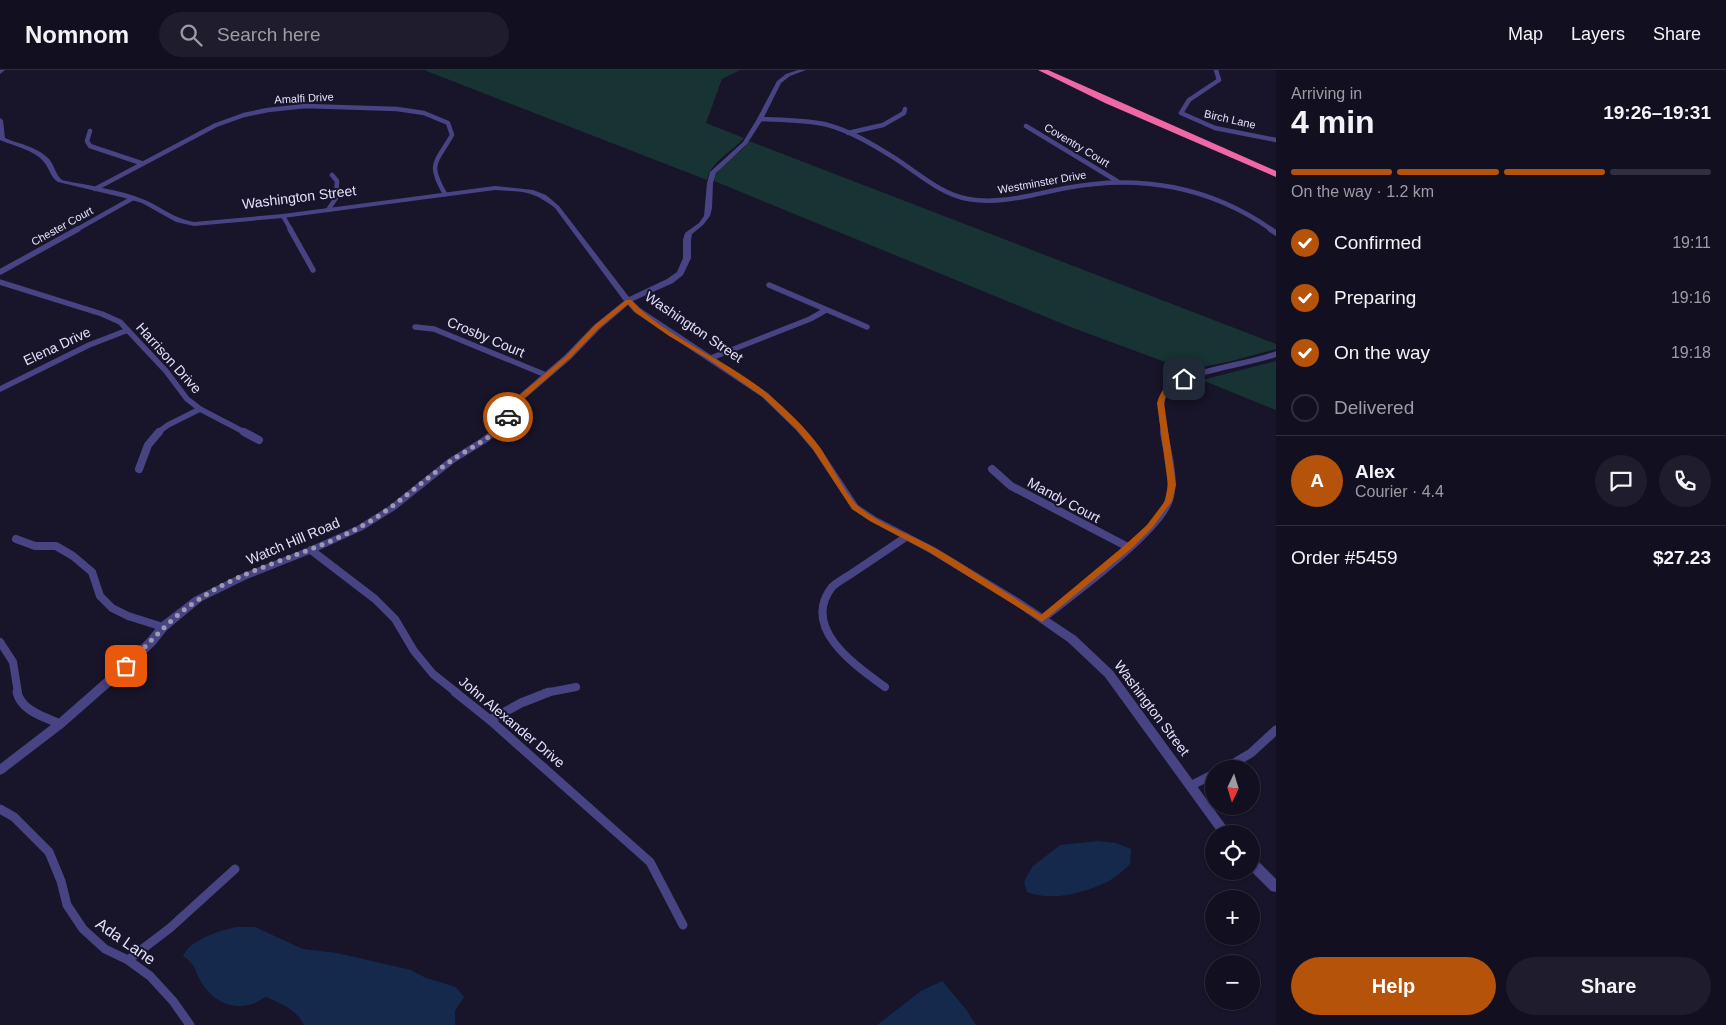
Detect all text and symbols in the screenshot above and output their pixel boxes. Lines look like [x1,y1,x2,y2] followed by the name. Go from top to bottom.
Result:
[159,12,509,57] search box
[25,21,129,48] text: Nomnom
[177,21,205,49] icon: search
[217,24,321,45] text: Search here
[1508,24,1543,44] text: Map
[1571,24,1625,44] text: Layers
[1653,24,1701,44] text: Share
[1291,85,1362,102] text: Arriving in
[274,90,334,106] street label: Amalfi Drive
[1603,102,1711,123] text: 19:26–19:31
[1291,104,1375,140] text: 4 min
[1203,107,1257,131] street label: Birch Lane
[1042,121,1112,169] street label: Coventry Court
[997,168,1087,196] street label: Westminster Drive
[241,182,357,212] street label: Washington Street
[1291,183,1434,200] text: On the way · 1.2 km
[29,204,95,248] street label: Chester Court
[1291,229,1319,257] icon: check
[1334,232,1422,253] text: Confirmed
[1672,234,1711,251] text: 19:11
[1291,284,1319,312] icon: check
[1334,287,1416,308] text: Preparing
[642,288,746,366] street label: Washington Street
[1671,289,1711,306] text: 19:16
[445,314,527,361] street label: Crosby Court
[133,319,205,397] street label: Harrison Drive
[21,323,93,369] street label: Elena Drive
[1291,339,1319,367] icon: check
[1334,342,1430,363] text: On the way
[1671,344,1711,361] text: 19:18
[1163,358,1205,400] pin
[1170,365,1198,393] icon: home
[483,392,533,442] courier
[1334,397,1414,418] text: Delivered
[494,403,522,431] icon: car
[1595,455,1647,507] button: chat
[1659,455,1711,507] button: phone
[1355,461,1395,482] text: Alex
[1310,470,1324,491] text: A
[1025,474,1103,526] street label: Mandy Court
[1355,483,1444,500] text: Courier · 4.4
[244,514,342,568] street label: Watch Hill Road
[1291,547,1398,568] text: Order #5459
[1653,547,1711,568] text: $27.23
[105,645,147,687] pin
[112,652,140,680] icon: bag
[1111,657,1193,759] street label: Washington Street
[456,673,568,771] street label: John Alexander Drive
[1205,760,1260,815] north arrow
[1205,760,1260,1010] map controls
[1205,825,1260,880] button: locate
[1205,890,1260,945] button: +
[93,915,159,968] street label: Ada Lane
[1205,955,1260,1010] button: −
[1291,957,1496,1015] button: Help
[1506,957,1711,1015] button: Share

